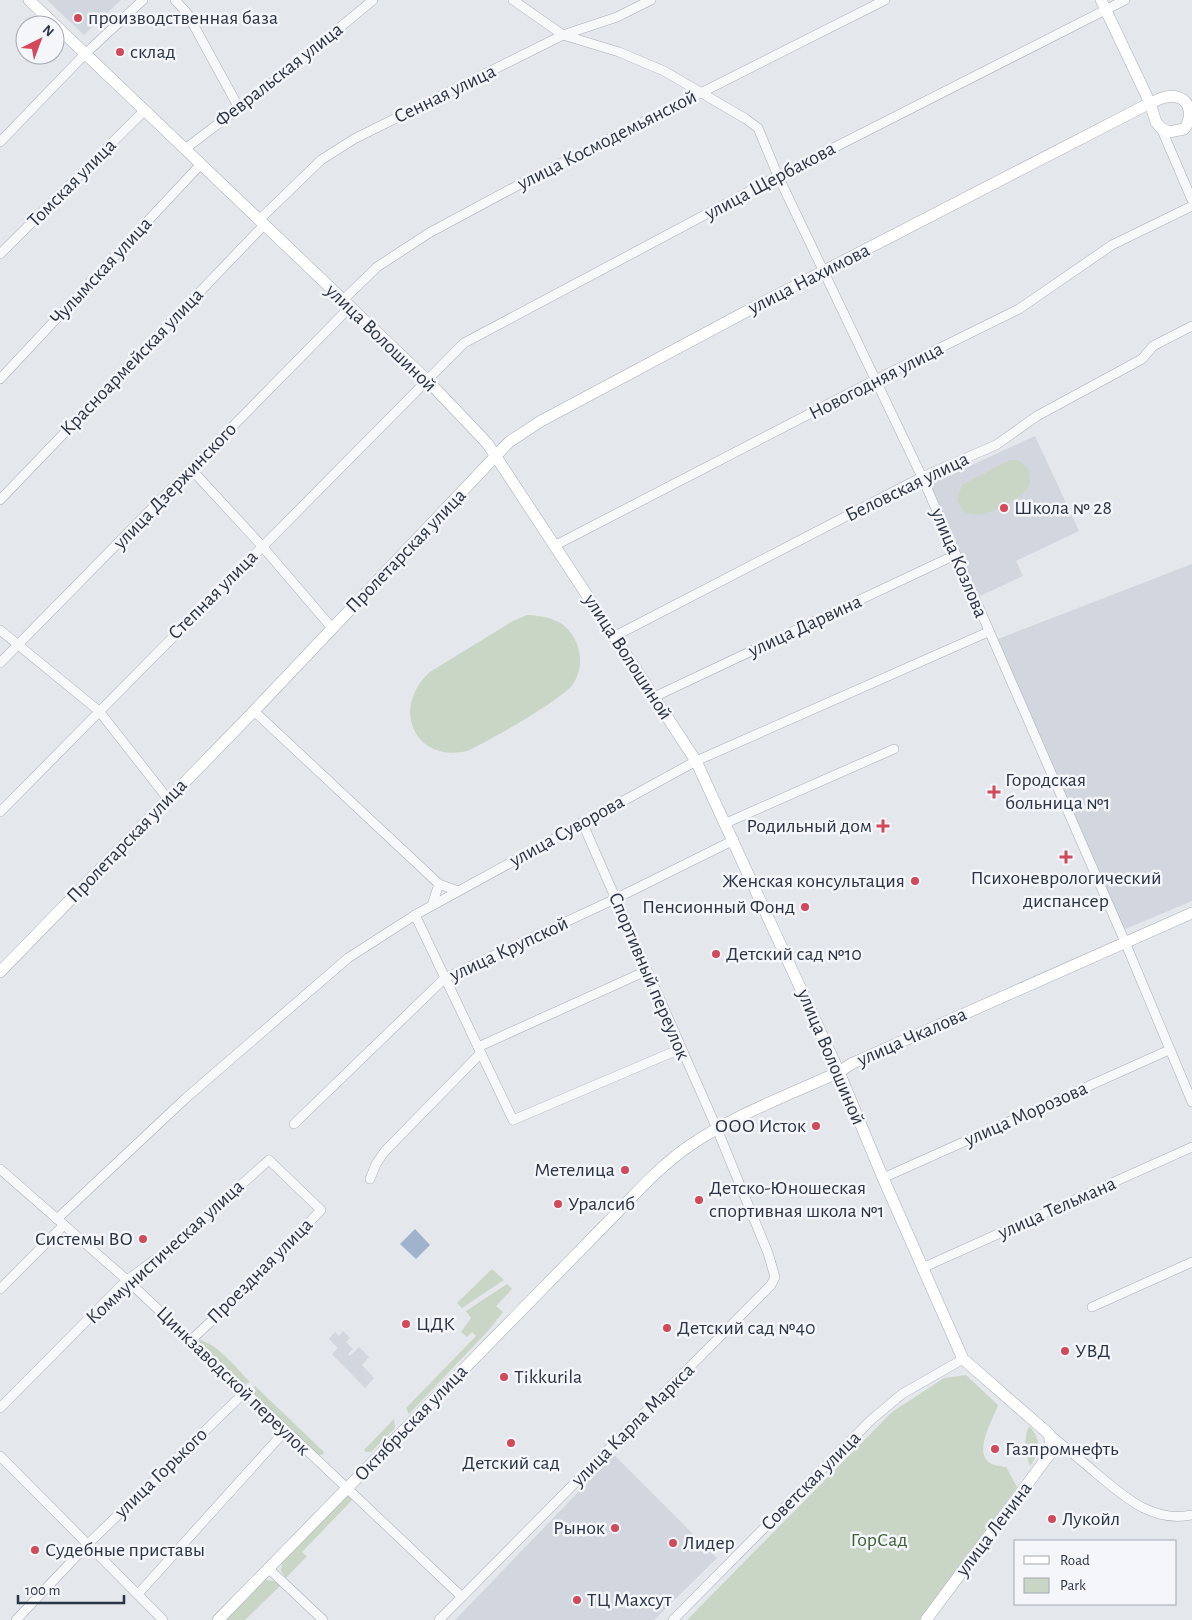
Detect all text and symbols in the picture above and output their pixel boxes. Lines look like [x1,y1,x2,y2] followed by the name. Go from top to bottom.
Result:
[88,8,278,28] place label: производственная база
[72,12,84,24] marker: производственная база
[15,15,65,65] north arrow
[211,19,347,131] street label: Февральская улица
[40,23,56,40] text: N
[130,42,176,62] place label: склад
[114,46,126,58] marker: склад
[391,61,499,127] street label: Сенная улица
[513,86,700,194] street label: улица Космодемьянской
[24,135,120,231] street label: Томская улица
[701,138,839,224] street label: улица Щербакова
[46,213,156,329] street label: Чулымская улица
[744,240,873,319] street label: улица Нахимова
[321,280,440,396] street label: улица Волошиной
[57,285,207,439] street label: Красноармейская улица
[806,339,946,423] street label: Новогодняя улица
[109,419,240,554] street label: улица Дзержинского
[842,449,972,525] street label: Беловская улица
[342,485,470,617] street label: Пролетарская улица
[1014,498,1112,518] place label: Школа № 28
[998,502,1010,514] marker: Школа № 28
[927,504,991,621] street label: улица Козлова
[165,547,261,643] street label: Степная улица
[579,590,676,723] street label: улица Волошиной
[744,591,865,661] street label: улица Дарвина
[1005,770,1110,813] place label: Городская больница №1
[63,775,191,907] street label: Пролетарская улица
[987,785,1001,799] marker: Городская больница №1
[506,791,628,871] street label: улица Суворова
[746,816,872,836] place label: Родильный дом
[876,819,890,833] marker: Родильный дом
[1059,850,1073,864] marker: Психоневрологический диспансер
[971,868,1161,911] place label: Психоневрологический диспансер
[722,871,905,891] place label: Женская консультация
[909,875,921,887] marker: Женская консультация
[605,890,693,1062] street label: Спортивный переулок
[642,897,795,917] place label: Пенсионный Фонд
[799,901,811,913] marker: Пенсионный Фонд
[446,913,571,986] street label: улица Крупской
[726,944,862,964] place label: Детский сад №10
[710,948,722,960] marker: Детский сад №10
[793,985,869,1128] street label: улица Волошиной
[853,1004,970,1070] street label: улица Чкалова
[961,1078,1090,1150] street label: улица Морозова
[715,1116,806,1136] place label: ООО Исток
[810,1120,822,1132] marker: ООО Исток
[534,1160,615,1180] place label: Метелица
[619,1164,631,1176] marker: Метелица
[994,1173,1119,1243] street label: улица Тельмана
[82,1176,248,1328] street label: Коммунистическая улица
[709,1178,884,1221] place label: Детско-Юношеская спортивная школа №1
[568,1194,635,1214] place label: Уралсиб
[693,1194,705,1206] marker: Детско-Юношеская спортивная школа №1
[552,1198,564,1210] marker: Уралсиб
[203,1214,317,1328] street label: Проездная улица
[35,1229,133,1249] place label: Системы ВО
[137,1233,149,1245] marker: Системы ВО
[152,1303,314,1459] street label: Цинкзаводской переулок
[416,1314,455,1334] place label: ЦДК
[400,1318,412,1330] marker: ЦДК
[677,1318,816,1338] place label: Детский сад №40
[661,1322,673,1334] marker: Детский сад №40
[1075,1341,1111,1361] place label: УВД
[1059,1345,1071,1357] marker: УВД
[567,1360,698,1491] street label: улица Карла Маркса
[351,1361,471,1485] street label: Октябрьская улица
[514,1367,582,1387] place label: Tikkurila
[498,1371,510,1383] marker: Tikkurila
[110,1424,211,1523] street label: улица Горького
[757,1427,865,1535] street label: Советская улица
[505,1437,517,1449] marker: Детский сад
[1005,1439,1119,1459] place label: Газпромнефть
[989,1443,1001,1455] marker: Газпромнефть
[462,1453,560,1473] place label: Детский сад
[952,1478,1036,1581] street label: улица Ленина
[1062,1509,1120,1529] place label: Лукойл
[1046,1513,1058,1525] marker: Лукойл
[553,1518,605,1538] place label: Рынок
[609,1522,621,1534] marker: Рынок
[850,1530,908,1550] park label: ГорСад
[683,1533,735,1553] place label: Лидер
[667,1537,679,1549] marker: Лидер
[45,1540,205,1560] place label: Судебные приставы
[1014,1540,1177,1605] legend
[29,1544,41,1556] marker: Судебные приставы
[1060,1553,1090,1568] text: Road
[18,1572,124,1604] scale bar
[1060,1578,1086,1593] text: Park
[25,1583,60,1598] text: 100 m
[587,1590,672,1610] place label: ТЦ Махсут
[571,1594,583,1606] marker: ТЦ Махсут

